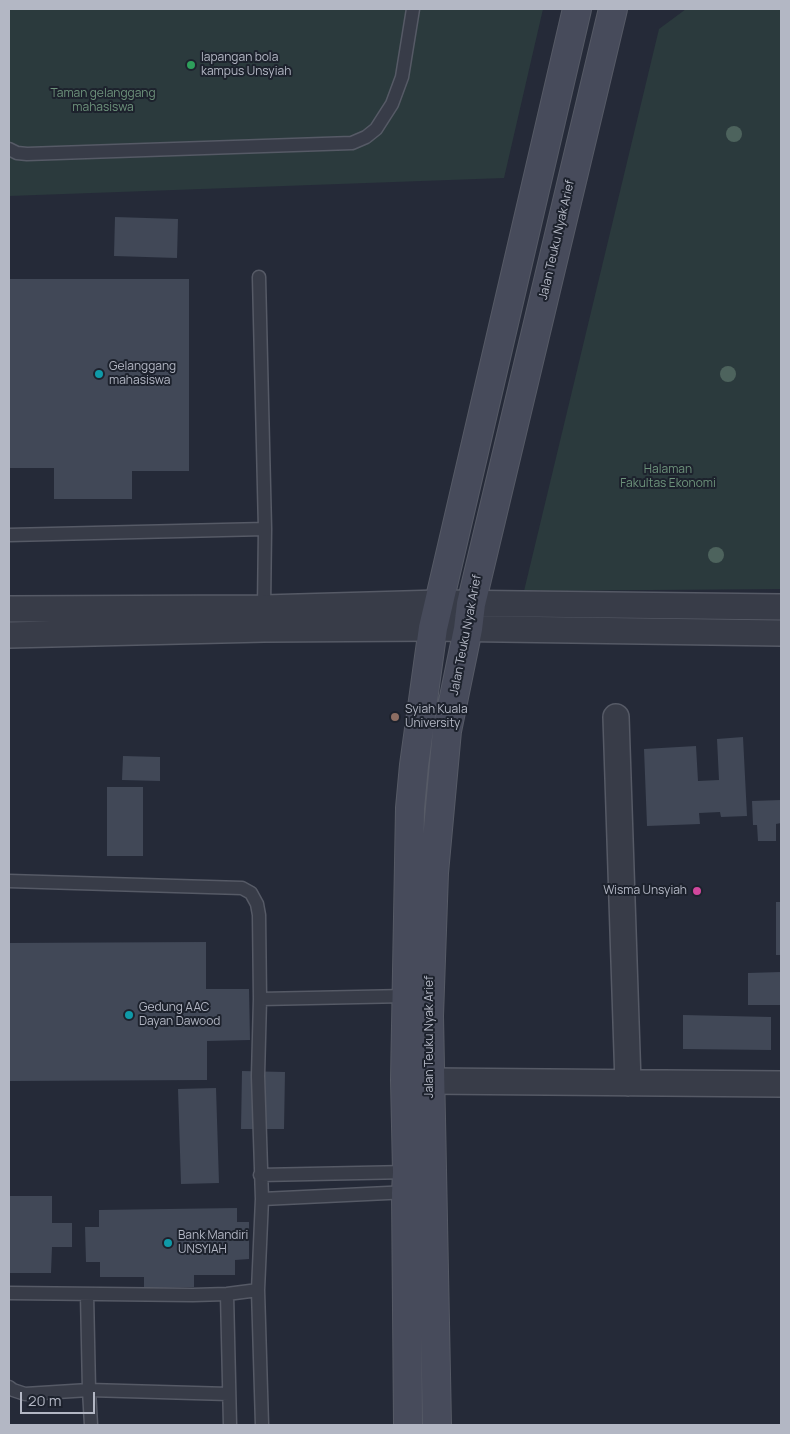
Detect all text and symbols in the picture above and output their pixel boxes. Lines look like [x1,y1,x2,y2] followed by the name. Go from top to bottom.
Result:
[201,51,291,79] place label: lapangan bola kampus Unsyiah
[185,59,197,71] marker: lapangan bola kampus Unsyiah
[50,87,156,115] park label: Taman gelanggang mahasiswa
[536,179,578,301] street label: Jalan Teuku Nyak Arief
[109,360,176,388] place label: Gelanggang mahasiswa
[93,368,105,380] marker: Gelanggang mahasiswa
[620,463,716,491] park label: Halaman Fakultas Ekonomi
[447,574,485,696] street label: Jalan Teuku Nyak Arief
[405,703,468,731] place label: Syiah Kuala University
[389,711,401,723] marker: Syiah Kuala University
[603,884,687,898] place label: Wisma Unsyiah
[691,885,703,897] marker: Wisma Unsyiah
[423,976,437,1098] street label: Jalan Teuku Nyak Arief
[139,1001,220,1029] place label: Gedung AAC Dayan Dawood
[123,1009,135,1021] marker: Gedung AAC Dayan Dawood
[178,1229,248,1257] place label: Bank Mandiri UNSYIAH
[162,1237,174,1249] marker: Bank Mandiri UNSYIAH
[22,1382,98,1414] scale bar
[28,1390,61,1411] text: 20 m

